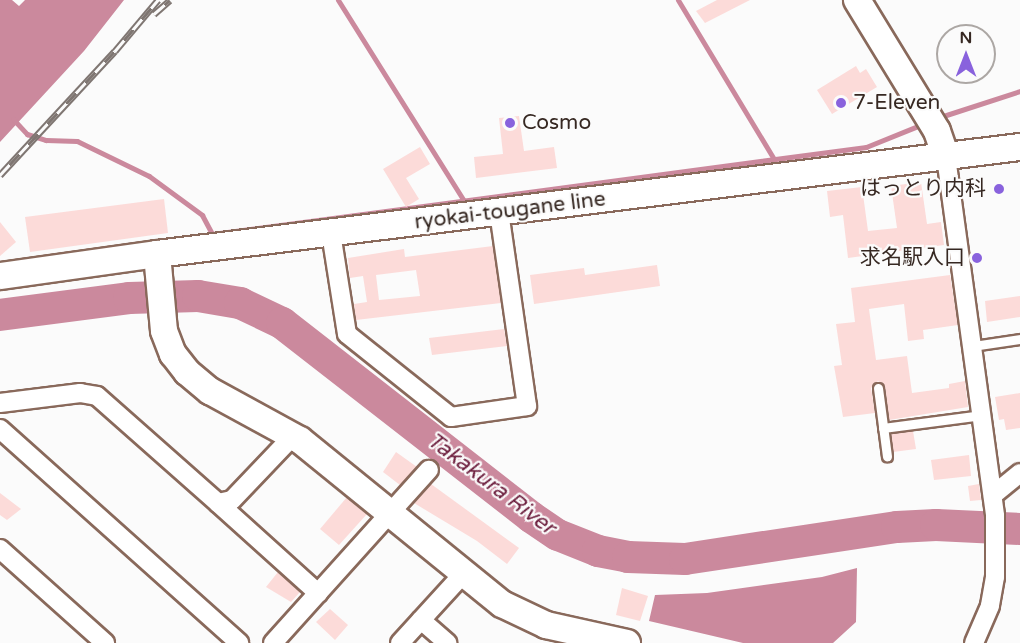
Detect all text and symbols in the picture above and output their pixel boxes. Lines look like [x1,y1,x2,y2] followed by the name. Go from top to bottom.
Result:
[936,24,996,84] north arrow
[960,28,972,48] text: N
[853,90,940,116] place label: 7-Eleven
[834,96,848,110] marker: 7-Eleven
[522,110,591,136] place label: Cosmo
[503,116,517,130] marker: Cosmo
[860,176,986,202] place label: はっとり内科
[990,180,1008,198] marker: はっとり内科
[413,187,607,235] street label: ryokai-tougane line
[860,245,965,271] place label: 求名駅入口
[970,251,984,265] marker: 求名駅入口
[422,427,560,541] water label: Takakura River

